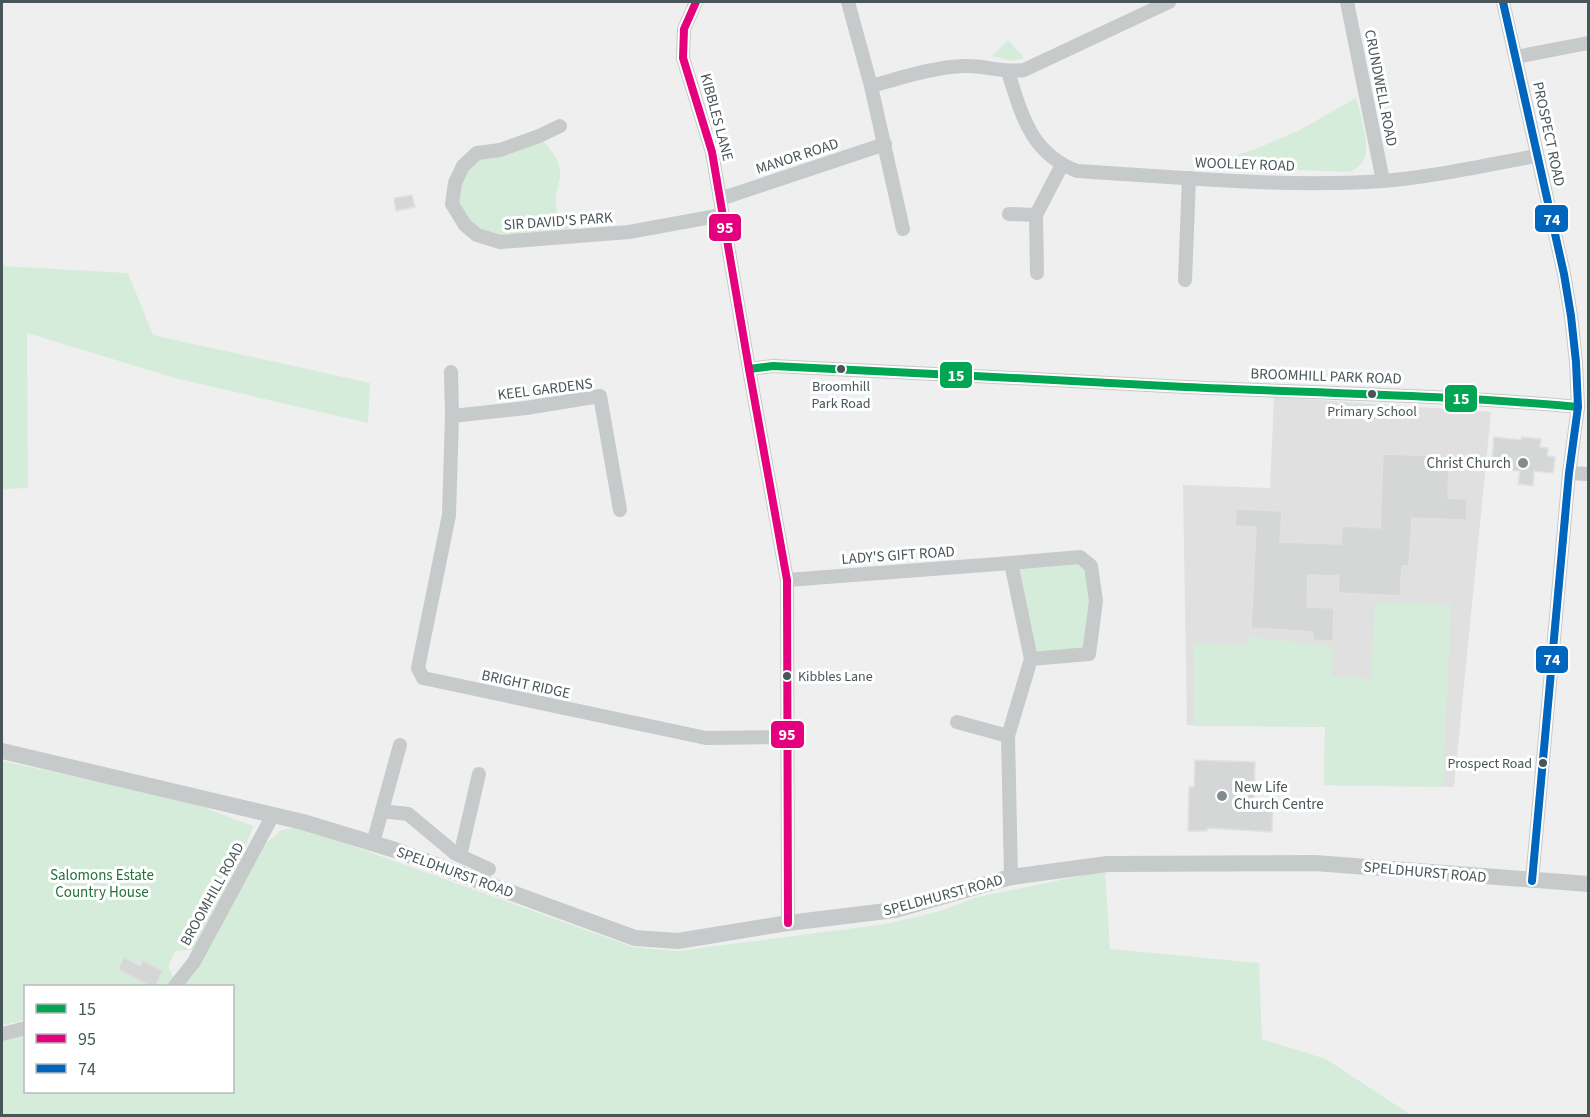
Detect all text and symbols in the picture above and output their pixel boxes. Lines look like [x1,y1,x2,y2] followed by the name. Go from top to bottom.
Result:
[1359,28,1402,148] street label: CRUNDWELL ROAD
[695,71,738,163] street label: KIBBLES LANE
[1527,80,1570,188] street label: PROSPECT ROAD
[753,133,841,180] street label: MANOR ROAD
[1195,152,1295,177] street label: WOOLLEY ROAD
[1534,204,1569,233] line badge: 74
[503,207,614,236] street label: SIR DAVID'S PARK
[1544,209,1561,231] text: 74
[708,213,742,242] line badge: 95
[717,217,733,239] text: 95
[939,361,973,389] line badge: 15
[835,363,847,375] marker: Broomhill Park Road
[1250,363,1402,390] street label: BROOMHILL PARK ROAD
[948,365,964,387] text: 15
[496,373,594,406] street label: KEEL GARDENS
[811,377,871,414] place label: Broomhill Park Road
[1444,384,1478,413] line badge: 15
[1366,388,1378,400] marker: Primary School
[1453,388,1469,410] text: 15
[1327,402,1417,422] place label: Primary School
[1426,453,1511,474] place label: Christ Church
[1516,456,1530,470] marker: Christ Church
[841,541,955,570] street label: LADY'S GIFT ROAD
[1535,645,1569,674] line badge: 74
[1544,649,1561,671] text: 74
[480,665,572,704] street label: BRIGHT RIDGE
[798,667,873,687] place label: Kibbles Lane
[781,670,793,682] marker: Kibbles Lane
[770,720,805,749] line badge: 95
[779,724,795,746] text: 95
[1447,754,1532,774] place label: Prospect Road
[1537,757,1549,769] marker: Prospect Road
[1234,777,1324,815] place label: New Life Church Centre
[1215,789,1229,803] marker: New Life Church Centre
[175,839,250,950] street label: BROOMHILL ROAD
[393,842,516,903] street label: SPELDHURST ROAD
[1363,857,1487,888] street label: SPELDHURST ROAD
[50,865,154,903] park label: Salomons Estate Country House
[881,869,1005,922] street label: SPELDHURST ROAD
[24,985,234,1093] legend
[78,997,96,1022] text: 15
[78,1027,96,1052] text: 95
[78,1057,96,1082] text: 74

